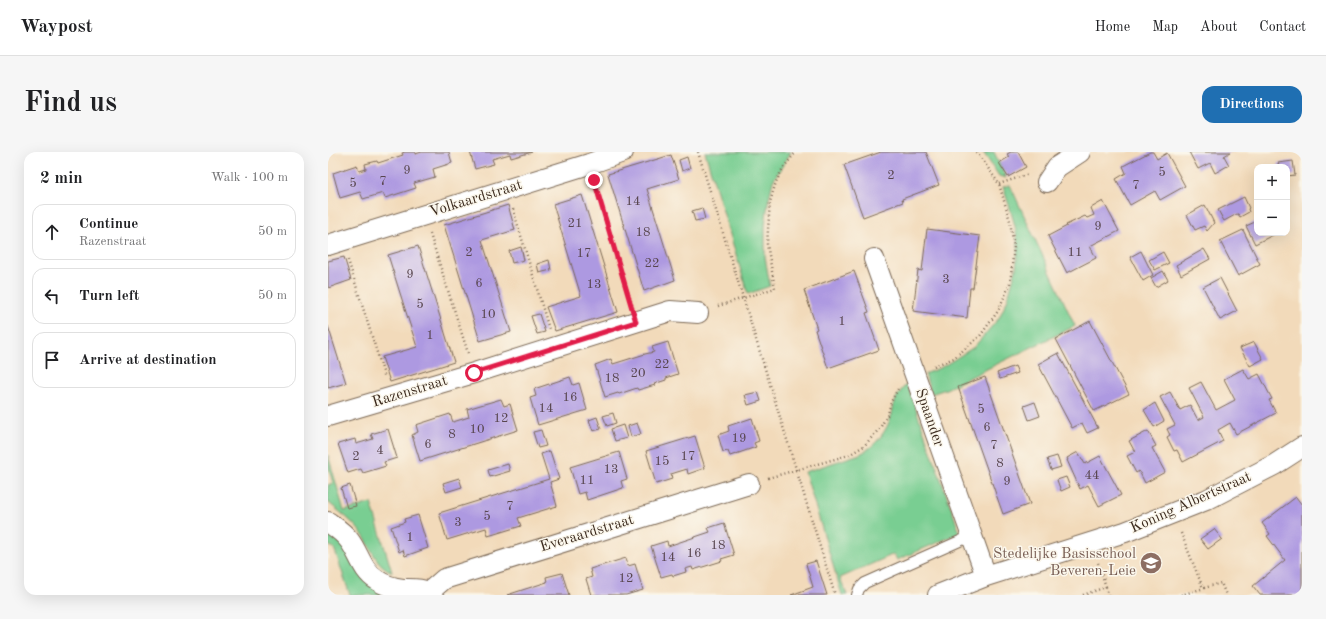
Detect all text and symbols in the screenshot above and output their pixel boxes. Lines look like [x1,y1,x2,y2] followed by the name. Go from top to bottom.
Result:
[20,18,93,37] text: Waypost
[1095,20,1130,34] text: Home
[1152,20,1178,34] text: Map
[1200,20,1237,34] text: About
[1259,20,1306,34] text: Contact
[1202,86,1302,123] button: Directions
[24,90,117,118] text: Find us
[403,164,411,177] house number: 9
[1254,164,1290,236] map controls
[1254,164,1290,200] button: +
[1158,166,1166,179] house number: 5
[887,169,895,182] house number: 2
[40,170,83,187] text: 2 min
[211,171,288,184] text: Walk · 100 m
[585,171,603,189] route end
[379,175,387,188] house number: 7
[349,177,357,190] house number: 5
[428,178,524,220] street label: Volkaardstraat
[1132,179,1140,192] house number: 7
[625,195,641,208] house number: 14
[1254,200,1290,236] button: −
[79,217,138,232] text: Continue
[567,217,583,230] house number: 21
[1094,220,1102,233] house number: 9
[41,221,63,243] icon: ahead
[258,225,287,238] text: 50 m
[635,226,651,239] house number: 18
[79,235,146,248] text: Razenstraat
[465,246,473,259] house number: 2
[1067,246,1083,259] house number: 11
[576,247,592,260] house number: 17
[644,257,660,270] house number: 22
[406,268,414,281] house number: 9
[942,273,950,286] house number: 3
[475,277,483,290] house number: 6
[586,278,602,291] house number: 13
[41,285,63,307] icon: left
[79,289,139,304] text: Turn left
[258,289,287,302] text: 50 m
[416,298,424,311] house number: 5
[480,308,496,321] house number: 10
[838,315,846,328] house number: 1
[426,329,434,342] house number: 1
[41,349,63,371] icon: arrive
[79,353,217,368] text: Arrive at destination
[654,358,670,371] house number: 22
[465,364,483,382] route start
[630,367,646,380] house number: 20
[604,372,620,385] house number: 18
[371,373,449,411] street label: Razenstraat
[912,387,946,449] street label: Spaander
[562,391,578,404] house number: 16
[538,402,554,415] house number: 14
[977,403,985,416] house number: 5
[493,412,509,425] house number: 12
[983,421,991,434] house number: 6
[469,423,485,436] house number: 10
[448,428,456,441] house number: 8
[731,432,747,445] house number: 19
[424,438,432,451] house number: 6
[990,439,998,452] house number: 7
[376,444,384,457] house number: 4
[352,450,360,463] house number: 2
[680,450,696,463] house number: 17
[654,455,670,468] house number: 15
[996,457,1004,470] house number: 8
[603,463,619,476] house number: 13
[1084,469,1100,482] house number: 44
[1128,470,1254,536] street label: Koning Albertstraat
[579,474,595,487] house number: 11
[1003,475,1011,488] house number: 9
[506,500,514,513] house number: 7
[483,510,491,523] house number: 5
[538,513,636,555] street label: Everaardstraat
[454,516,462,529] house number: 3
[406,531,414,544] house number: 1
[710,539,726,552] house number: 18
[686,547,702,560] house number: 16
[993,547,1136,579] place label: Stedelijke Basisschool Beveren-Leie
[1138,550,1164,576] school or university icon: Stedelijke Basisschool Beveren-Leie
[660,551,676,564] house number: 14
[618,572,634,585] house number: 12

